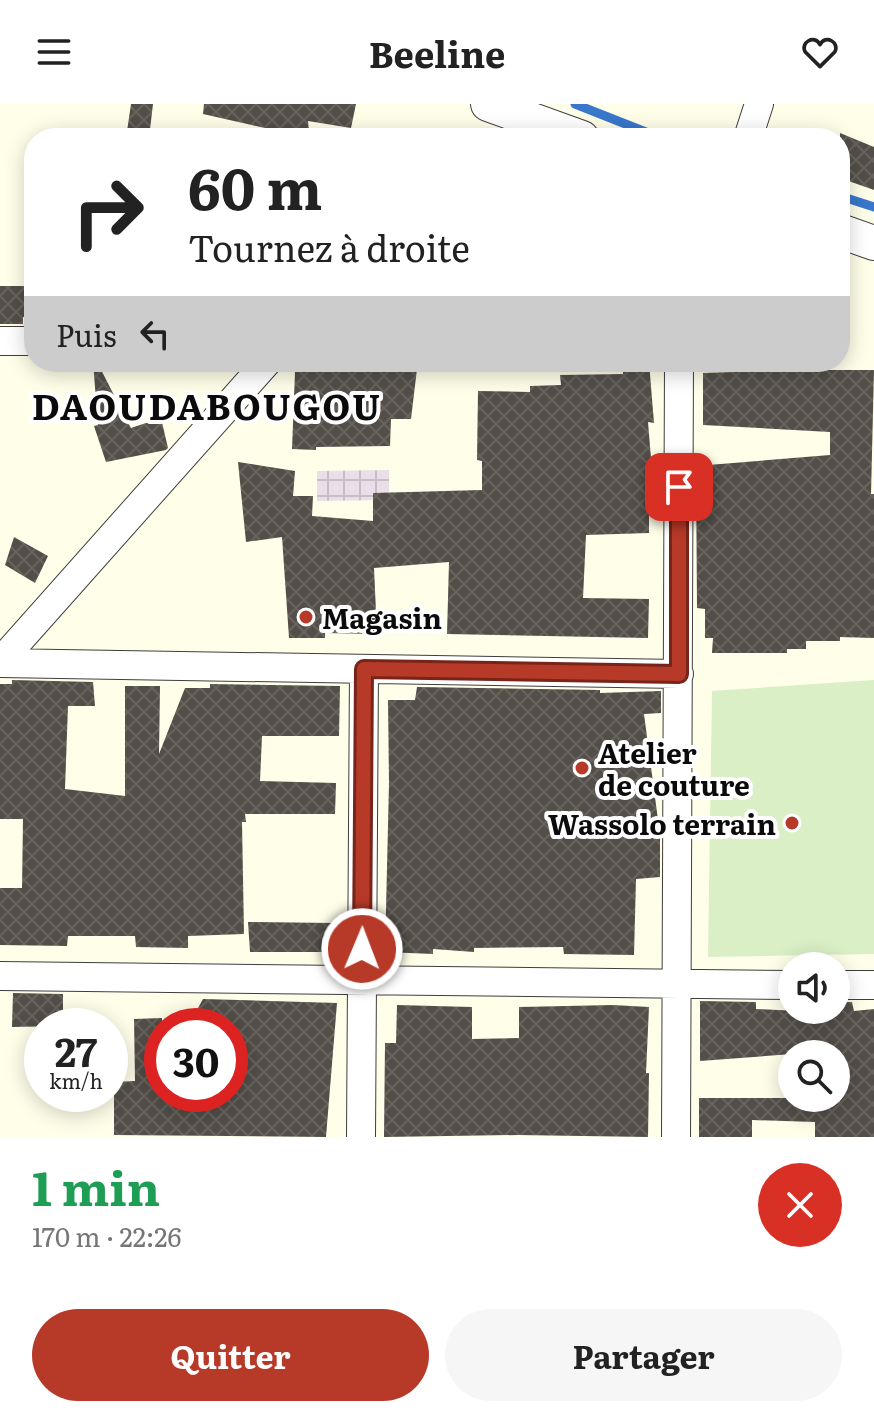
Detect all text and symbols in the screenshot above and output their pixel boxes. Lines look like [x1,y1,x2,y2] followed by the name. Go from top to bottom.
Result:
[369,26,505,79] text: Beeline
[32,30,76,74] icon: menu
[798,30,842,74] icon: heart
[188,144,322,227] text: 60 m
[56,160,160,264] icon: right
[188,220,470,273] text: Tournez à droite
[56,312,117,356] text: Puis
[133,312,177,356] icon: left
[32,378,382,431] district label: DAOUDABOUGOU
[645,453,713,521] pin
[657,465,701,509] icon: arrive
[322,596,442,638] place label: Magasin
[297,608,315,626] marker: Magasin
[598,731,750,805] place label: Atelier de couture
[573,759,591,777] marker: Atelier de couture
[548,802,776,844] place label: Wassolo terrain
[783,814,801,832] marker: Wassolo terrain
[320,907,404,991] position arrow
[778,952,850,1112] map controls
[778,952,850,1024] button: sound
[144,1008,248,1112] speed limit sign: 30
[55,1020,97,1079] text: 27
[778,1040,850,1112] button: search
[49,1065,103,1095] text: km/h
[32,1150,160,1221] text: 1 min
[758,1163,842,1247] button: close
[32,1216,181,1255] text: 170 m · 22:26
[32,1309,429,1401] button: Quitter
[445,1309,842,1401] button: Partager

